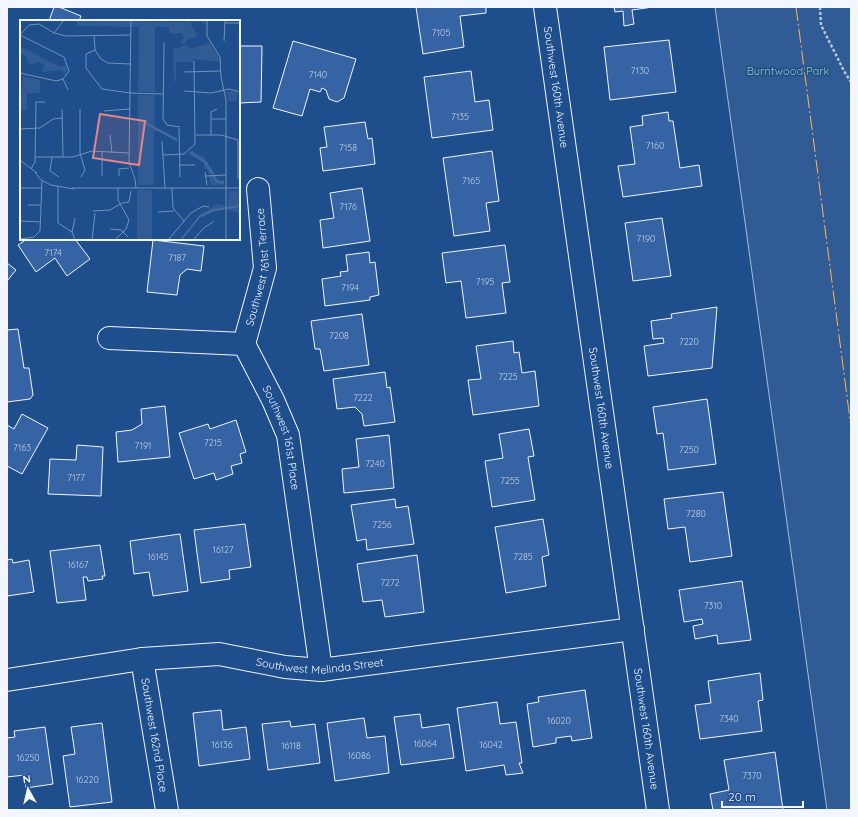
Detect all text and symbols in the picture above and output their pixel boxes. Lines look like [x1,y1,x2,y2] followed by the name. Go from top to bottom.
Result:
[20,20,240,240] inset map
[541,25,572,149] street label: Southwest 160th Avenue
[432,27,450,38] house number: 7105
[747,64,829,78] park label: Burntwood Park
[631,65,649,76] house number: 7130
[309,69,327,80] house number: 7140
[451,111,469,122] house number: 7135
[646,140,664,151] house number: 7160
[339,142,357,153] house number: 7158
[462,175,480,186] house number: 7165
[339,201,357,212] house number: 7176
[242,207,272,328] street label: Southwest 161st Terrace
[637,233,655,244] house number: 7190
[44,247,62,258] house number: 7174
[168,252,186,263] house number: 7187
[476,276,494,287] house number: 7195
[341,282,359,293] house number: 7194
[329,330,349,341] house number: 7208
[679,336,699,347] house number: 7220
[586,346,617,470] street label: Southwest 160th Avenue
[498,371,518,382] house number: 7225
[260,383,303,491] street label: Southwest 161st Place
[353,392,373,403] house number: 7222
[204,437,222,448] house number: 7215
[135,440,151,451] house number: 7191
[13,442,31,453] house number: 7163
[679,444,699,455] house number: 7250
[365,458,385,469] house number: 7240
[67,472,85,483] house number: 7177
[500,475,520,486] house number: 7255
[686,508,706,519] house number: 7280
[372,519,392,530] house number: 7256
[213,544,234,555] house number: 16127
[147,551,169,562] house number: 16145
[513,551,533,562] house number: 7285
[68,559,89,570] house number: 16167
[380,577,400,588] house number: 7272
[704,600,722,611] house number: 7310
[255,654,385,677] street label: Southwest Melinda Street
[631,667,662,791] street label: Southwest 160th Avenue
[138,677,171,793] street label: Southwest 162nd Place
[719,713,739,724] house number: 7340
[547,715,571,726] house number: 16020
[413,738,437,749] house number: 16064
[211,739,233,750] house number: 16136
[479,739,503,750] house number: 16042
[281,740,301,751] house number: 16118
[347,750,371,761] house number: 16086
[16,752,40,763] house number: 16250
[8,769,48,809] north arrow
[742,770,762,781] house number: 7370
[22,772,32,787] text: N
[75,774,99,785] house number: 16220
[722,783,803,809] scale bar
[728,789,756,804] text: 20 m

